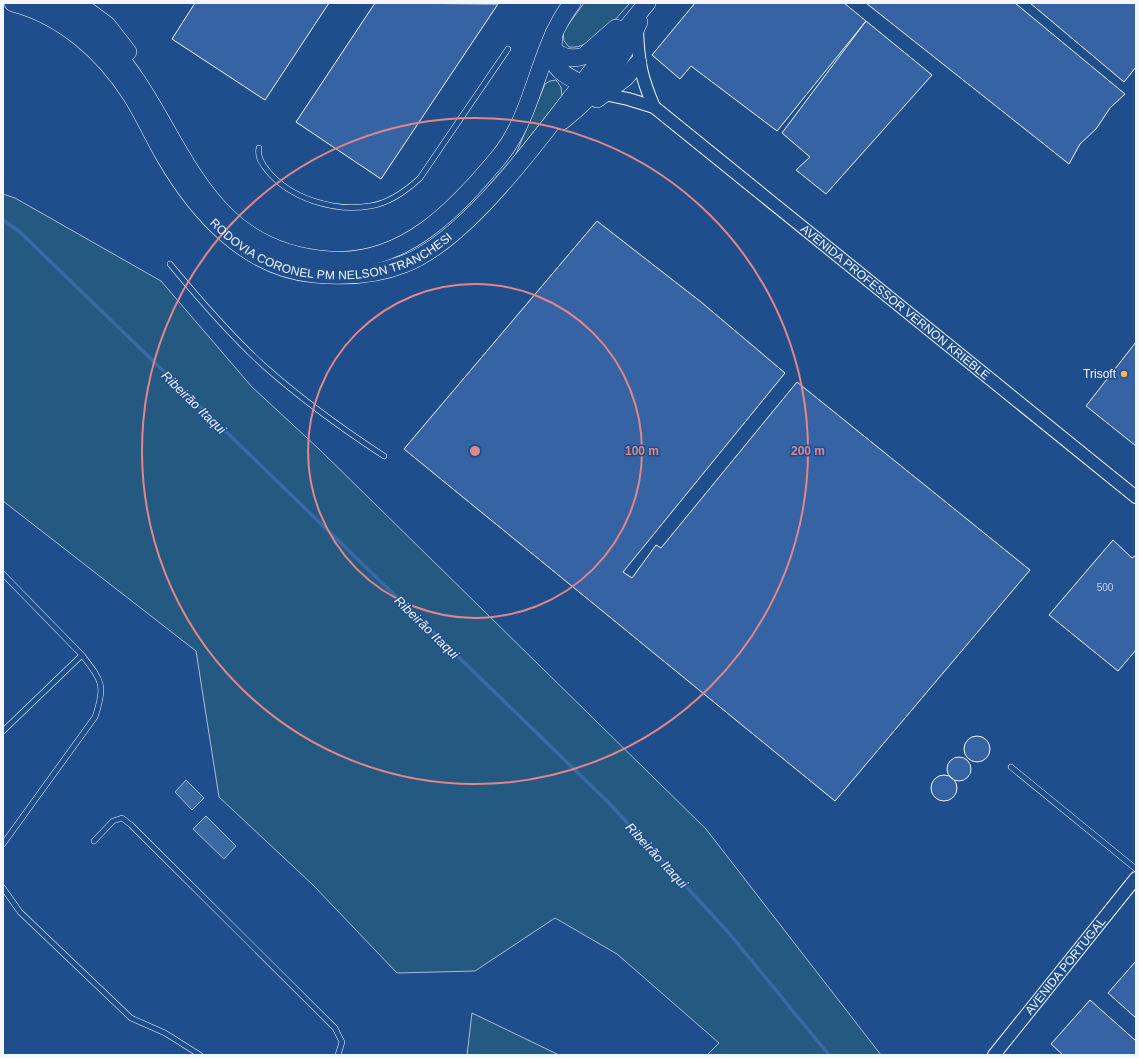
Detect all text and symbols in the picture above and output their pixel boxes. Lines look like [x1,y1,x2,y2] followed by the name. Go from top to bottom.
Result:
[199,209,465,237] street label: RODOVIA CORONEL PM NELSON TRANCHESI
[207,216,455,282] text: RODOVIA CORONEL PM NELSON TRANCHESI
[798,222,992,383] street label: AVENIDA PROFESSOR VERNON KRIEBLE
[1083,367,1117,381] place label: Trisoft
[158,368,230,438] water label: Ribeirão Itaqui
[1119,369,1129,379] marker: Trisoft
[468,444,482,458] centre of rings
[625,444,659,458] text: 100 m
[791,444,825,458] text: 200 m
[1097,582,1114,593] house number: 500
[391,593,463,663] water label: Ribeirão Itaqui
[623,820,691,892] water label: Ribeirão Itaqui
[1022,914,1109,1017] street label: AVENIDA PORTUGAL

